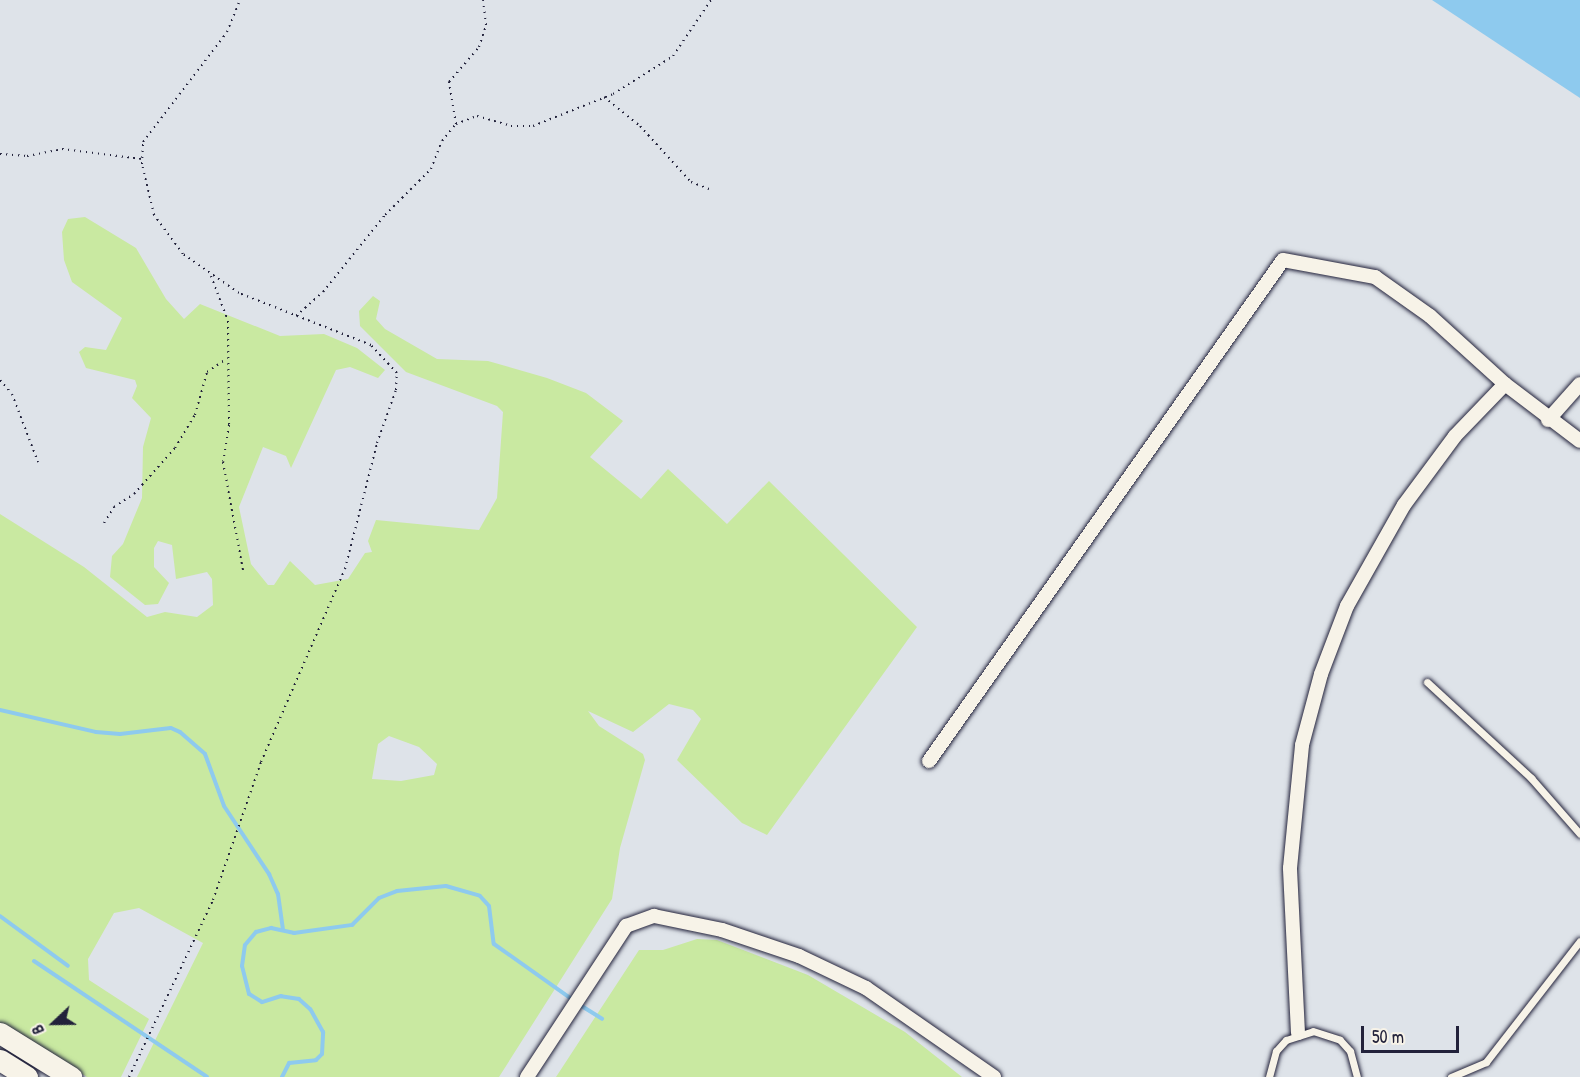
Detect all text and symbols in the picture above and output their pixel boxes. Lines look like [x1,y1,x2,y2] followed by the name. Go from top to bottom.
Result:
[24,993,84,1053] north arrow
[1364,1014,1462,1052] scale bar
[26,1022,49,1038] text: B
[1372,1024,1404,1049] text: 50 m

